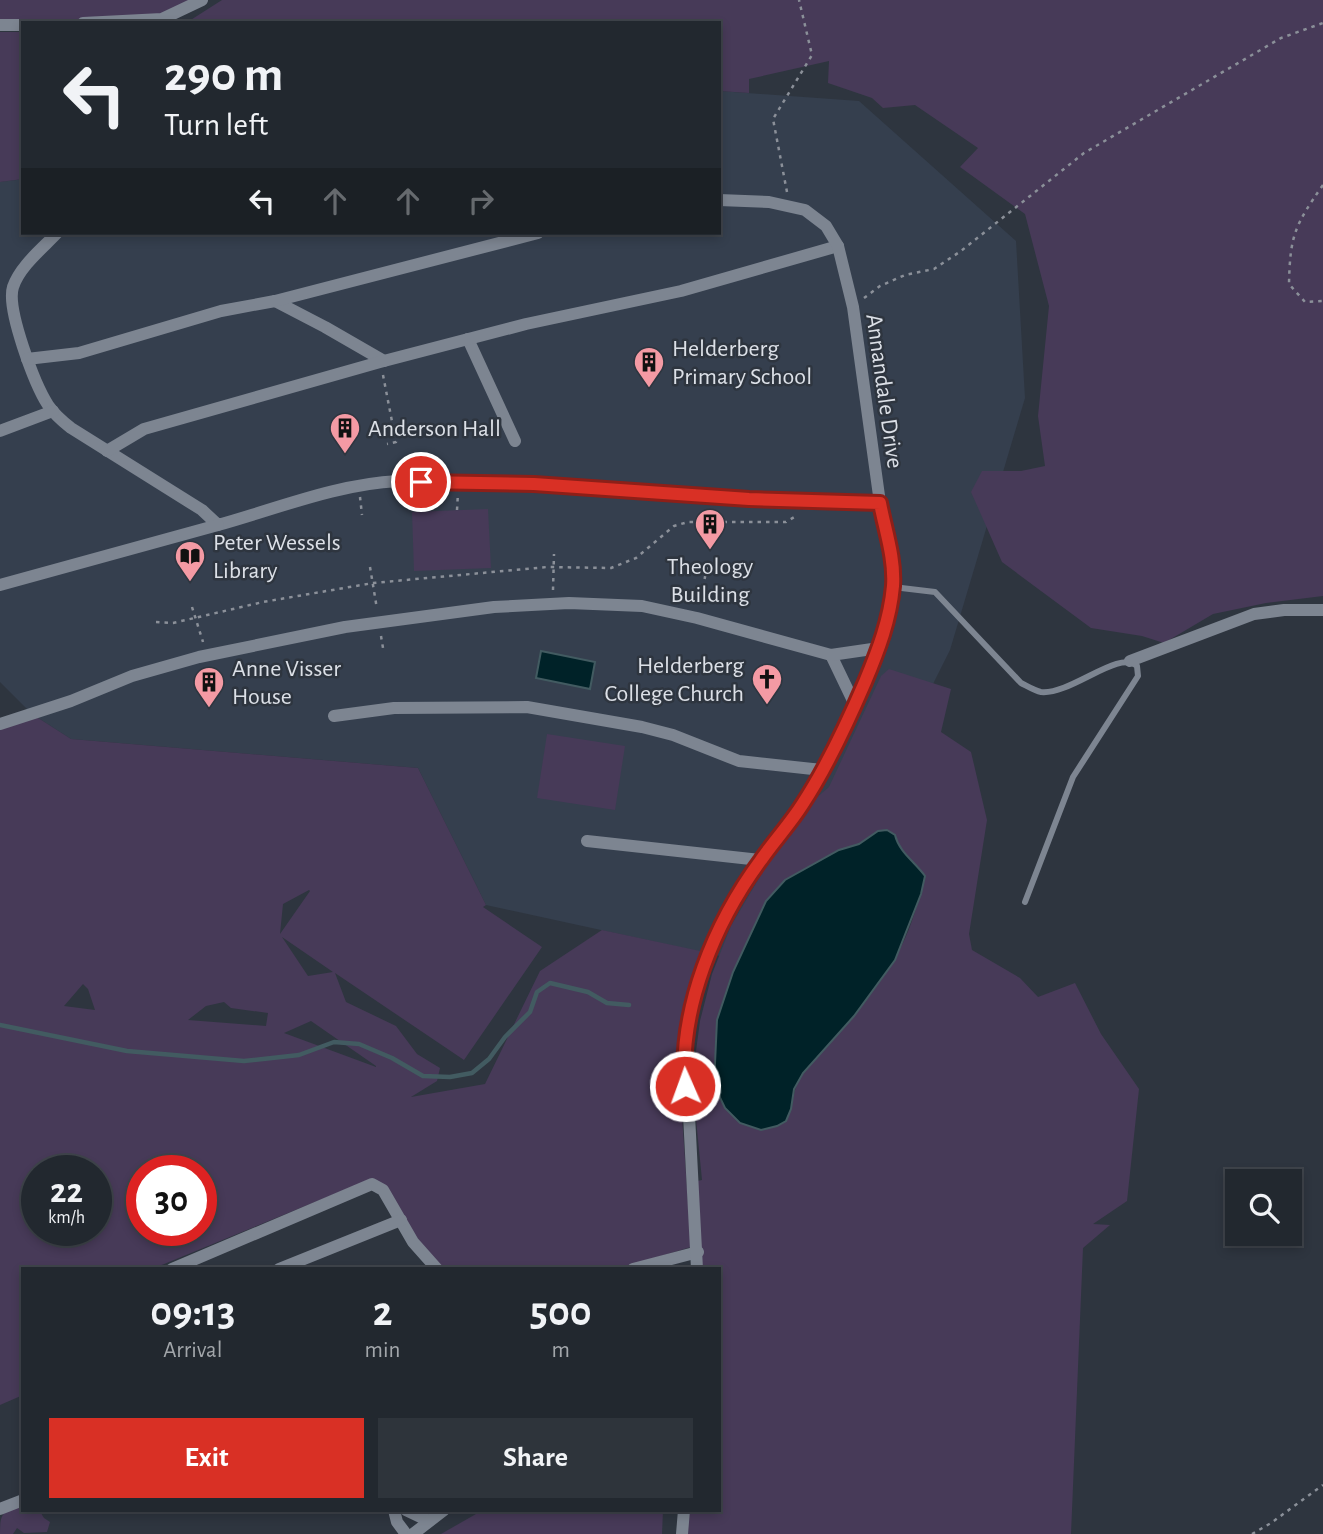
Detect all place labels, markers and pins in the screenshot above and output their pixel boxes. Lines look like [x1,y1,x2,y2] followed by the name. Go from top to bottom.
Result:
[672,337,812,389] place label: Helderberg Primary School
[632,345,666,389] building icon: Helderberg Primary School
[328,411,362,455] building icon: Anderson Hall
[368,417,501,441] place label: Anderson Hall
[391,452,451,512] pin
[693,507,727,551] building icon: Theology Building
[213,531,341,583] place label: Peter Wessels Library
[173,539,207,583] library icon: Peter Wessels Library
[667,555,753,607] place label: Theology Building
[604,654,744,706] place label: Helderberg College Church
[232,657,341,709] place label: Anne Visser House
[750,662,784,706] church icon: Helderberg College Church
[192,665,226,709] building icon: Anne Visser House

